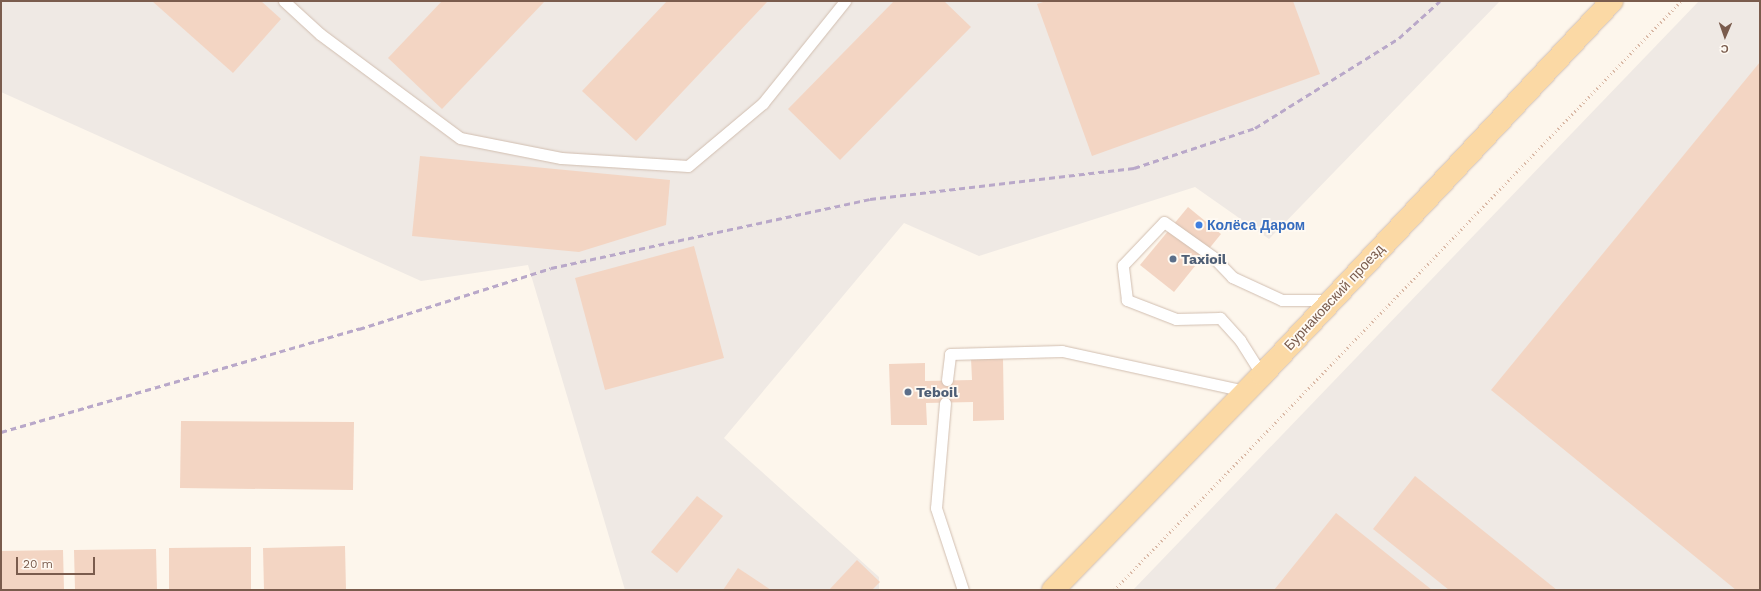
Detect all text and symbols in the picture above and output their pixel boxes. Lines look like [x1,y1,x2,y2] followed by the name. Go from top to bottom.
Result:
[1705,16,1745,56] north arrow
[1720,42,1729,55] text: С
[1207,217,1305,233] place label: Колёса Даром
[1194,220,1204,230] marker: Колёса Даром
[1281,241,1387,353] street label: Бурнаковский проезд
[1181,251,1226,267] place label: Taxioil
[1168,254,1178,264] marker: Taxioil
[916,384,958,400] place label: Teboil
[903,387,913,397] marker: Teboil
[18,549,97,575] scale bar
[23,557,53,571] text: 20 m

